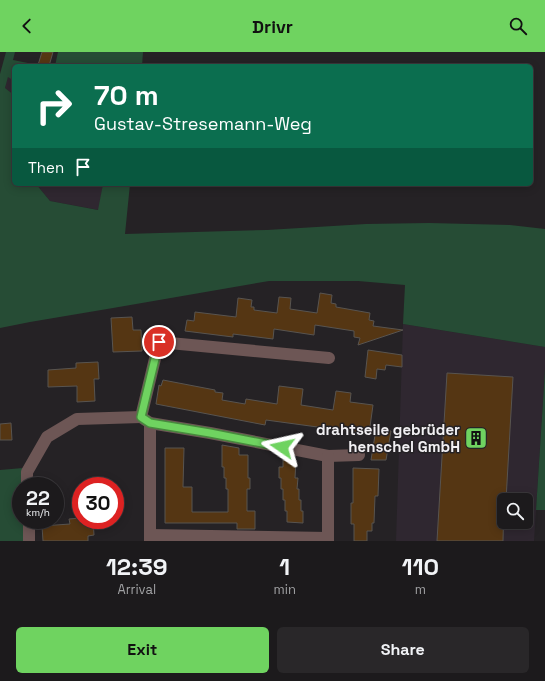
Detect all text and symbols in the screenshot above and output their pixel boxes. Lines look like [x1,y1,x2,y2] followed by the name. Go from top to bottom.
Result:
[16,15,38,37] icon: back
[252,15,293,38] text: Drivr
[507,15,529,37] icon: search
[94,77,159,113] text: 70 m
[28,80,80,132] icon: right
[94,112,312,135] text: Gustav-Stresemann-Weg
[72,156,94,178] icon: arrive
[28,158,64,177] text: Then
[142,325,176,359] pin
[148,331,170,353] icon: arrive
[316,420,460,456] place label: drahtseile gebrüder henschel GmbH
[463,425,489,451] building icon: drahtseile gebrüder henschel GmbH
[261,426,303,468] position arrow
[72,477,124,529] speed limit sign: 30
[26,485,50,511] text: 22
[497,493,533,529] map controls
[497,493,533,529] button: search
[26,506,50,519] text: km/h
[106,551,168,582] text: 12:39
[279,551,290,582] text: 1
[402,551,439,582] text: 110
[117,581,156,598] text: Arrival
[274,581,296,598] text: min
[415,581,426,598] text: m
[16,627,269,673] button: Exit
[277,627,529,673] button: Share

